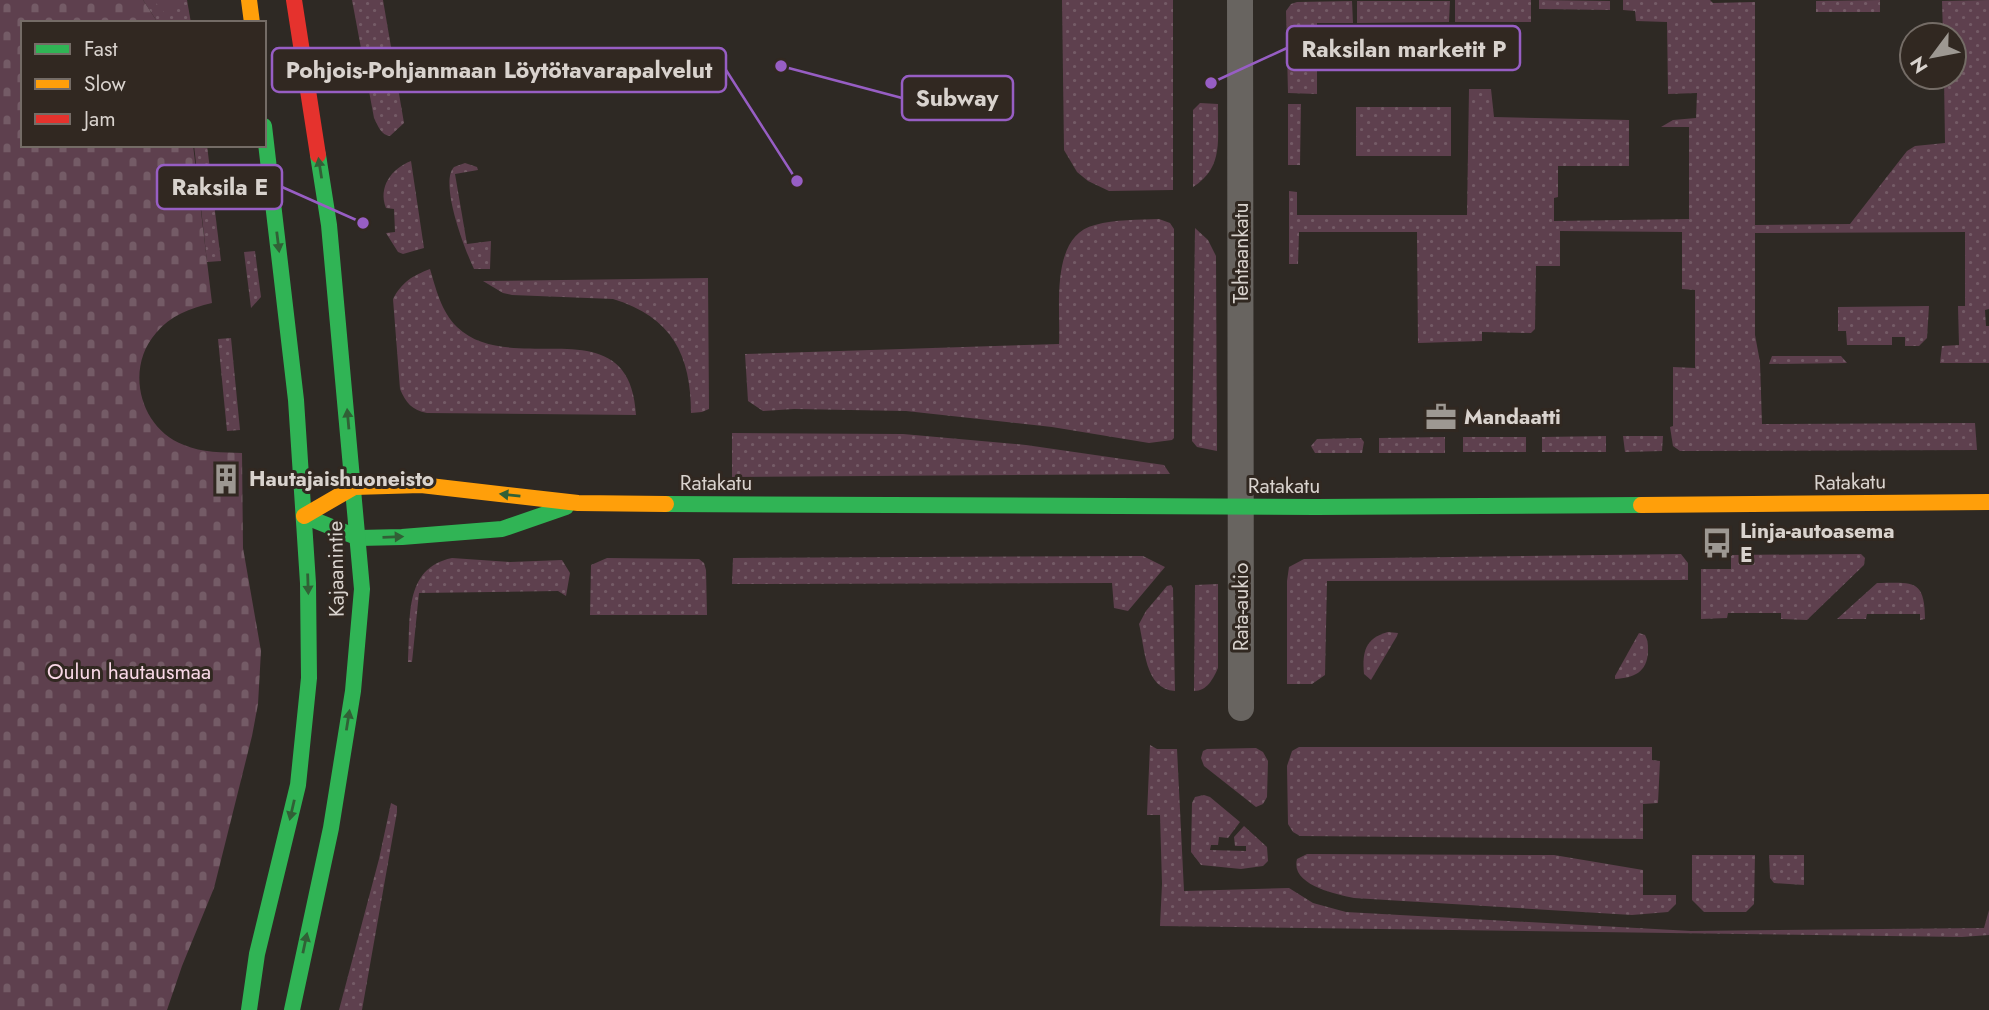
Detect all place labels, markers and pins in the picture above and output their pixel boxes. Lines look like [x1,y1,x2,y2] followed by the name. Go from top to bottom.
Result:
[1287,26,1520,70] callout: Raksilan marketit P
[272,48,726,92] callout: Pohjois-Pohjanmaan Löytötavarapalvelut
[902,76,1013,120] callout: Subway
[157,165,282,209] callout: Raksila E
[1424,400,1458,434] office icon: Mandaatti
[1464,402,1561,432] place label: Mandaatti
[209,462,243,496] building icon: Hautajaishuoneisto
[249,464,434,494] place label: Hautajaishuoneisto
[1740,516,1895,570] place label: Linja-autoasema E
[1700,526,1734,560] bus stop icon: Linja-autoasema E

